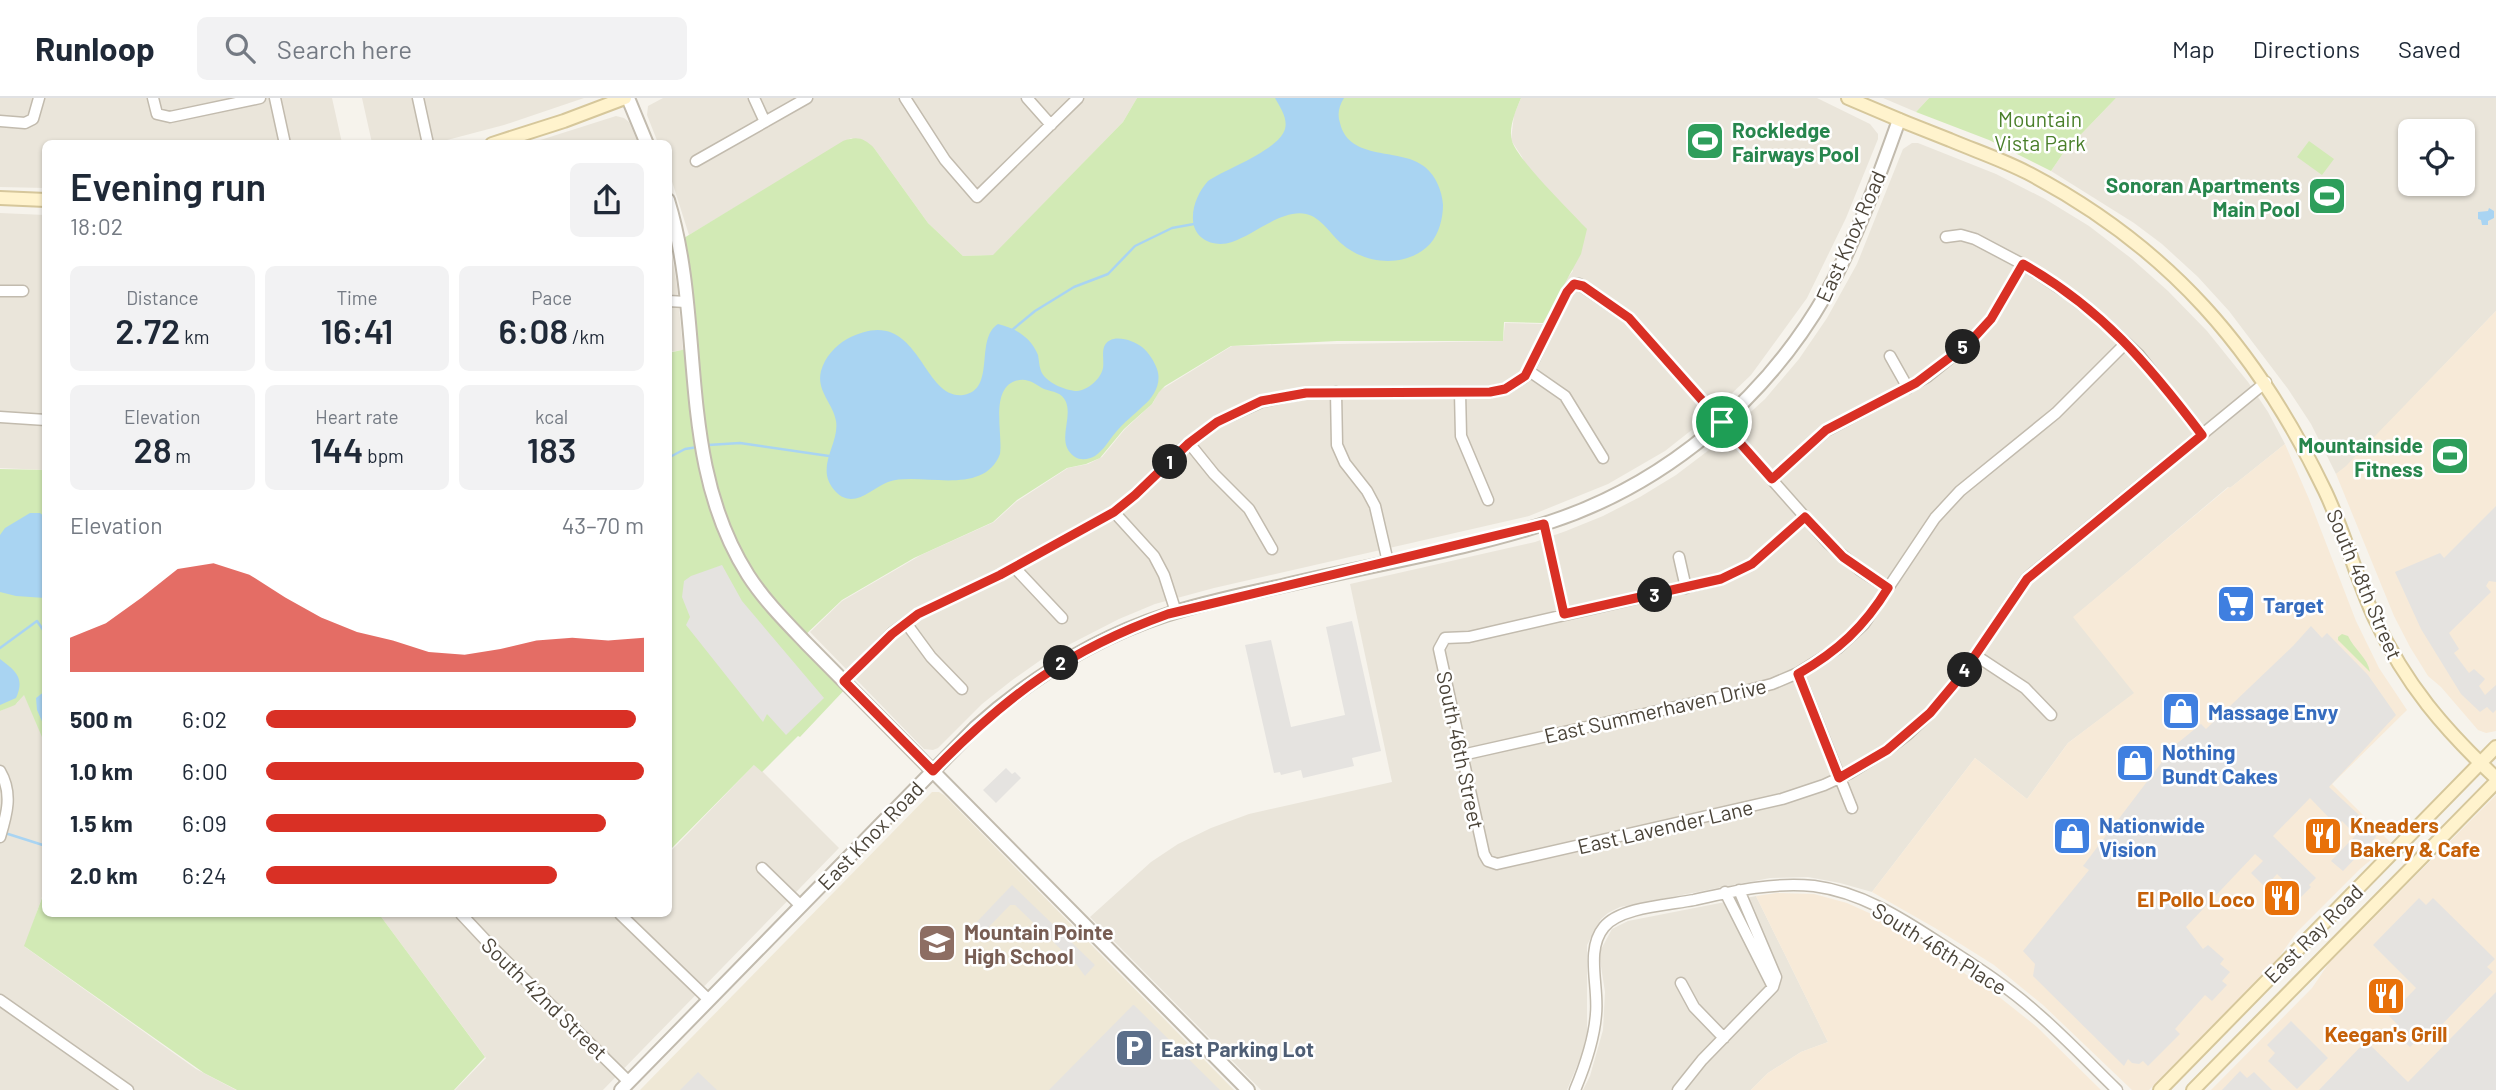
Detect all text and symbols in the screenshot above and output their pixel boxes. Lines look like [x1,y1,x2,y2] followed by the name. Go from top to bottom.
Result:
[197,17,687,80] search box
[35,28,155,68] text: Runloop
[221,29,259,67] icon: search
[277,33,412,64] text: Search here
[2172,34,2215,63] text: Map
[2253,34,2360,63] text: Directions
[2398,34,2461,63] text: Saved
[1994,106,2086,155] park label: Mountain Vista Park
[1732,117,1859,166] place label: Rockledge Fairways Pool
[2398,119,2475,196] map controls
[2398,119,2475,196] button: locate
[1684,120,1726,162] sports icon: Rockledge Fairways Pool
[70,163,266,209] text: Evening run
[570,163,644,237] button: share
[1810,166,1890,306] street label: East Knox Road
[2106,172,2300,221] place label: Sonoran Apartments Main Pool
[2306,175,2348,217] sports icon: Sonoran Apartments Main Pool
[70,212,123,240] text: 18:02
[126,286,199,309] text: Distance
[336,286,378,309] text: Time
[531,286,572,309] text: Pace
[115,309,180,351] text: 2.72
[321,309,393,351] text: 16:41
[499,309,568,351] text: 6:08
[180,325,209,348] text: km
[568,325,605,348] text: /km
[1946,330,1980,364] pin: 5
[1957,335,1968,358] text: 5
[1692,392,1752,452] pin
[1703,403,1741,441] icon: arrive
[124,405,201,428] text: Elevation
[315,405,399,428] text: Heart rate
[535,405,568,428] text: kcal
[134,428,172,470] text: 28
[310,428,363,470] text: 144
[527,428,576,470] text: 183
[2298,432,2423,481] place label: Mountainside Fitness
[2429,435,2471,477] sports icon: Mountainside Fitness
[172,444,191,467] text: m
[363,444,404,467] text: bpm
[1152,444,1188,480] pin: 1
[1166,450,1173,473] text: 1
[2322,505,2408,663] street label: South 48th Street
[70,511,163,539] text: Elevation
[562,511,644,539] text: 43–70 m
[1638,578,1672,612] pin: 3
[1649,583,1660,606] text: 3
[2215,583,2257,625] supermarket icon: Target
[2263,592,2324,617] place label: Target
[1044,646,1078,680] pin: 2
[1055,651,1066,674] text: 2
[1948,652,1982,688] pin: 4
[1959,658,1970,681] text: 4
[1432,669,1490,831] street label: South 46th Street
[1541,672,1769,748] street label: East Summerhaven Drive
[2160,690,2202,732] shop icon: Massage Envy
[2208,699,2339,724] place label: Massage Envy
[70,705,132,733] text: 500 m
[182,705,227,733] text: 6:02
[2162,739,2278,788] place label: Nothing Bundt Cakes
[2114,742,2156,784] shop icon: Nothing Bundt Cakes
[70,757,133,785] text: 1.0 km
[182,757,228,785] text: 6:00
[812,776,928,894] street label: East Knox Road
[1575,794,1755,858] street label: East Lavender Lane
[70,809,133,837] text: 1.5 km
[182,809,227,837] text: 6:09
[2099,812,2205,861] place label: Nationwide Vision
[2350,812,2480,861] place label: Kneaders Bakery & Cafe
[2051,815,2093,857] shop icon: Nationwide Vision
[2302,815,2344,857] restaurant icon: Kneaders Bakery & Cafe
[70,861,138,889] text: 2.0 km
[182,861,227,889] text: 6:24
[2261,877,2303,919] restaurant icon: El Pollo Loco
[2259,879,2367,987] street label: East Ray Road
[2137,886,2255,911] place label: El Pollo Loco
[1868,897,2012,999] street label: South 46th Place
[964,919,1114,968] place label: Mountain Pointe High School
[916,922,958,964] school or university icon: Mountain Pointe High School
[477,932,613,1064] street label: South 42nd Street
[2365,975,2407,1017] restaurant icon: Keegan's Grill
[2325,1021,2447,1046] place label: Keegan's Grill
[1113,1027,1155,1069] parking icon: East Parking Lot
[1161,1036,1314,1061] place label: East Parking Lot

